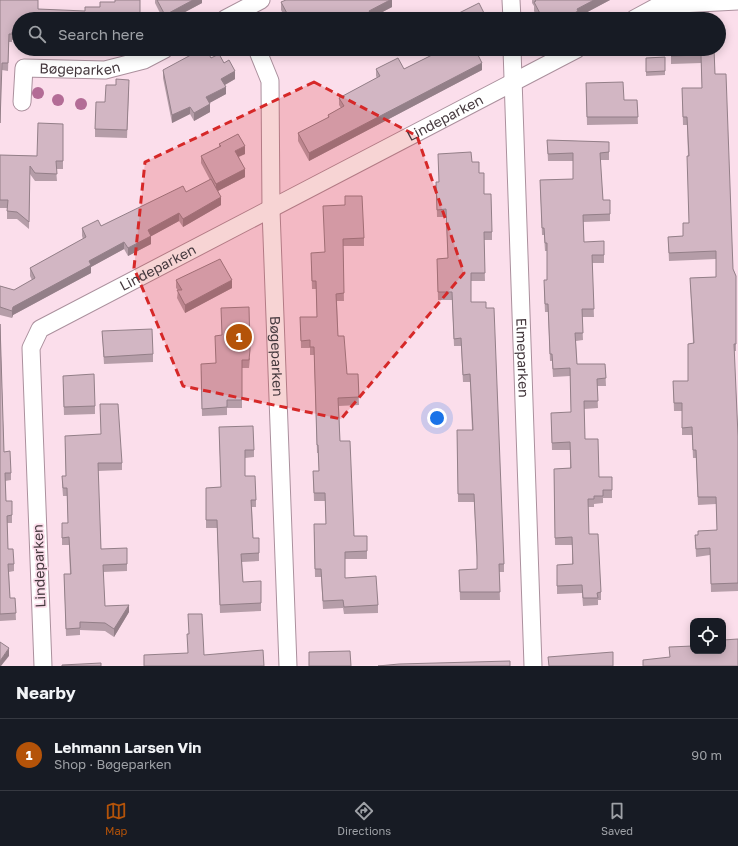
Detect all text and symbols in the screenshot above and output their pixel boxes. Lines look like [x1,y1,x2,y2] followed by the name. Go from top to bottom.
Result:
[12,12,726,56] search box
[26,23,48,45] icon: search
[58,25,144,43] text: Search here
[39,57,122,78] street label: Bøgeparken
[404,91,486,144] street label: Lindeparken
[117,240,198,294] street label: Lindeparken
[267,316,287,397] street label: Bøgeparken
[513,318,533,398] street label: Elmeparken
[226,322,252,352] pin: 1
[427,408,447,428] your location
[29,524,48,608] street label: Lindeparken
[690,618,726,654] map controls
[690,618,726,654] button: locate
[16,682,76,703] text: Nearby
[54,738,201,756] text: Lehmann Larsen Vin
[26,747,32,763] text: 1
[691,747,722,763] text: 90 m
[54,756,172,772] text: Shop · Bøgeparken
[105,800,127,837] tab: Map
[337,800,391,837] tab: Directions
[601,800,633,837] tab: Saved

